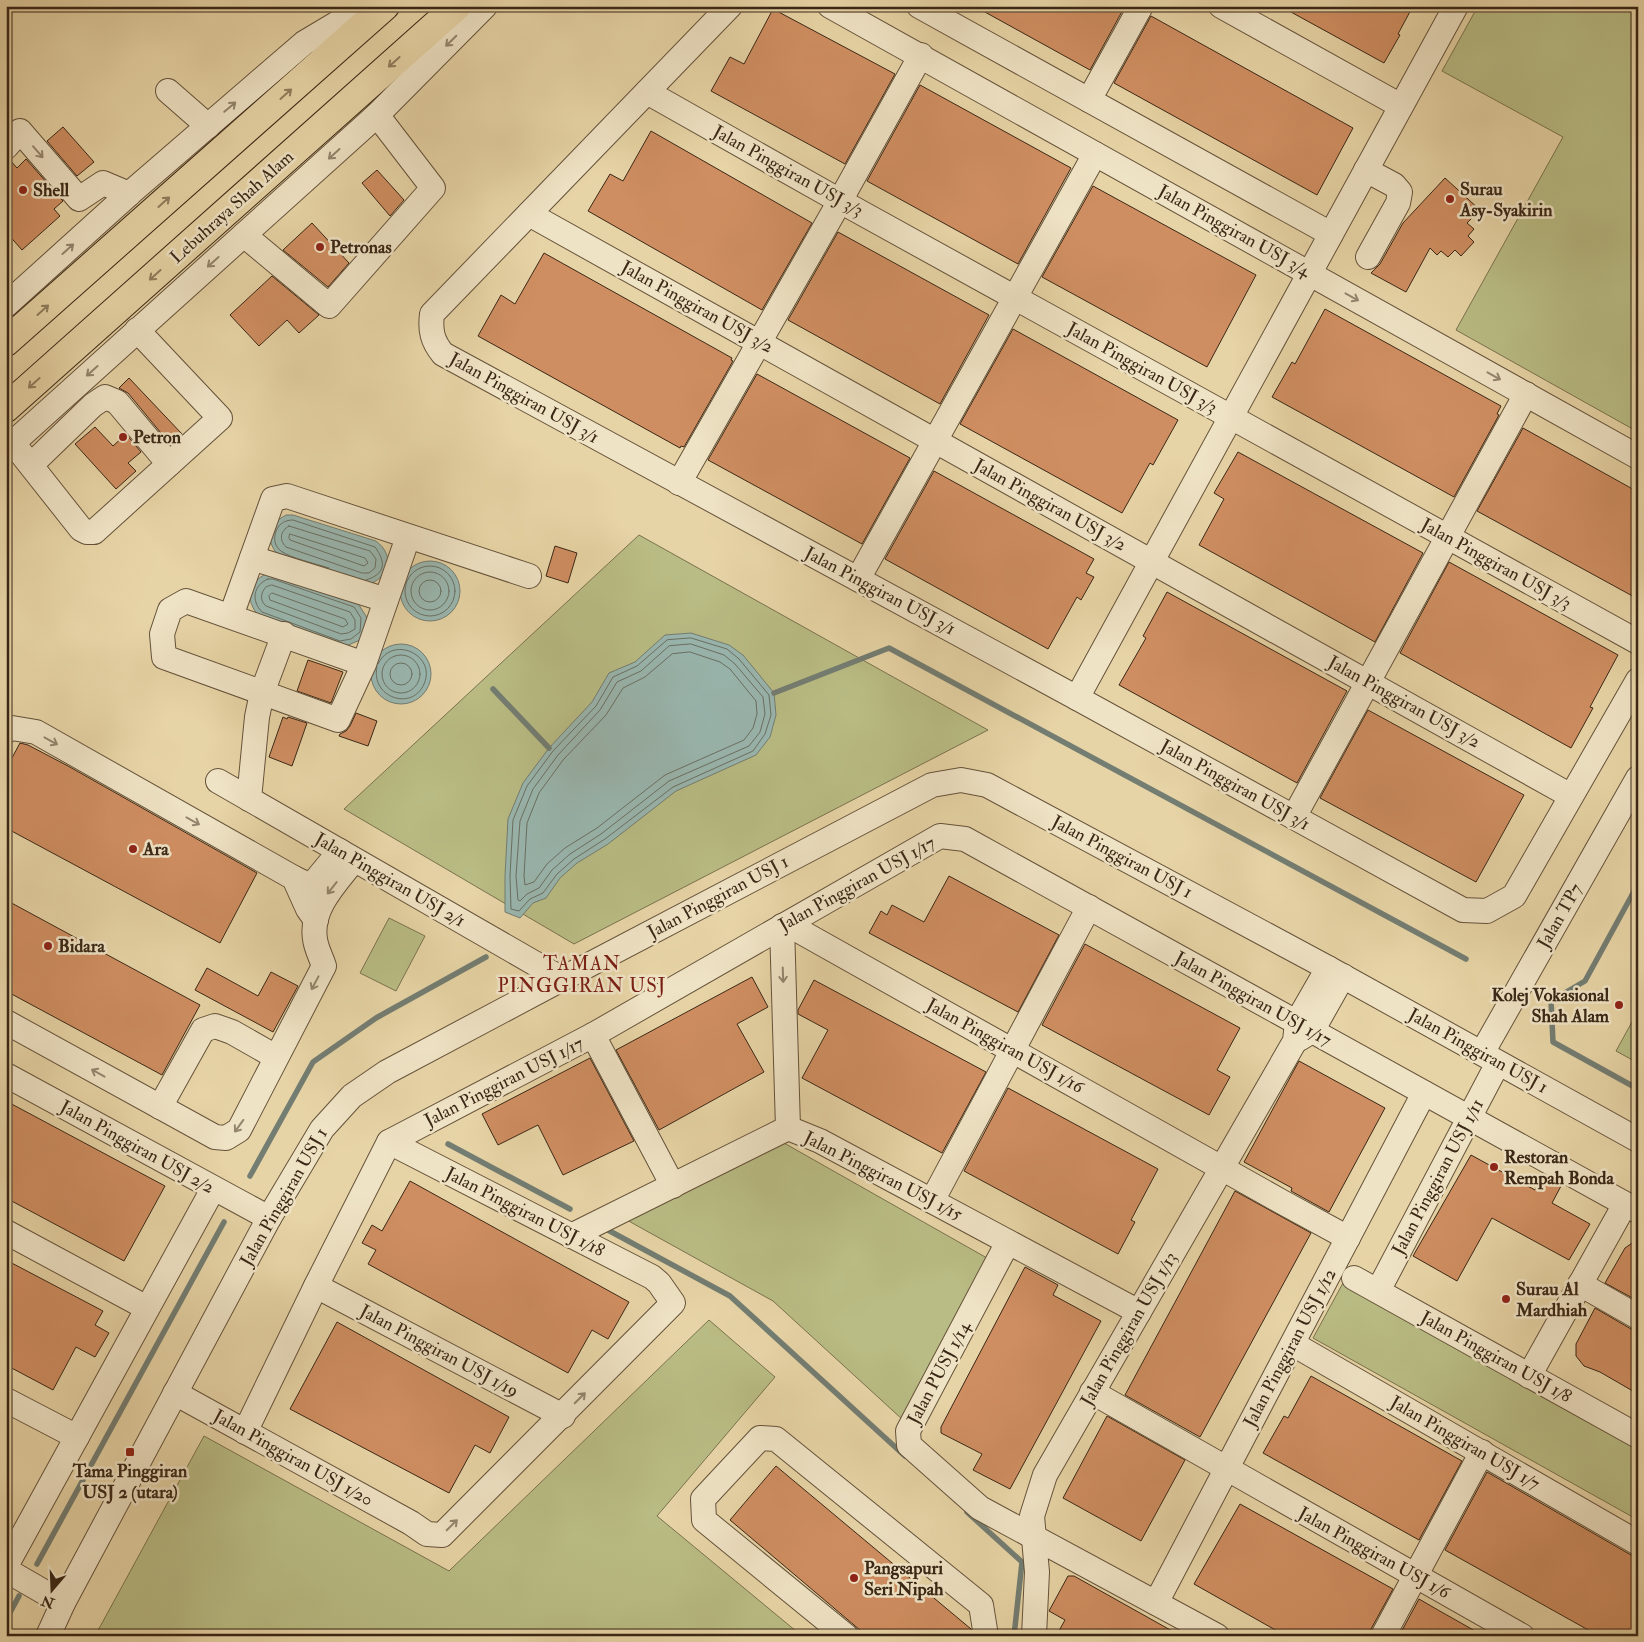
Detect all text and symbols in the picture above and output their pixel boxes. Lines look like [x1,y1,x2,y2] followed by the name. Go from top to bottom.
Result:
[445,35,457,47] one-way arrow
[388,56,401,68] one-way arrow
[279,88,292,100] one-way arrow
[223,102,236,113] one-way arrow
[708,120,867,222] street label: Jalan Pinggiran USJ 3/3
[33,145,44,158] one-way arrow
[165,145,299,269] street label: Lebuhraya Shah Alam
[328,148,341,160] one-way arrow
[1459,178,1553,222] place label: Surau Asy-Syakirin
[33,179,70,202] place label: Shell
[1153,179,1315,283] street label: Jalan Pinggiran USJ 3/4
[17,184,29,196] marker: Shell
[1444,193,1456,205] marker: Surau Asy-Syakirin
[158,196,171,208] one-way arrow
[330,236,392,259] place label: Petronas
[314,241,326,253] marker: Petronas
[62,243,75,255] one-way arrow
[616,255,777,358] street label: Jalan Pinggiran USJ 3/2
[207,256,220,268] one-way arrow
[149,269,162,281] one-way arrow
[1345,292,1360,302] one-way arrow
[36,304,49,316] one-way arrow
[1062,317,1221,419] street label: Jalan Pinggiran USJ 3/3
[444,347,603,449] street label: Jalan Pinggiran USJ 3/1
[86,365,99,377] one-way arrow
[1486,372,1501,381] one-way arrow
[28,377,41,388] one-way arrow
[133,426,182,449] place label: Petron
[117,431,129,443] marker: Petron
[969,453,1130,556] street label: Jalan Pinggiran USJ 3/2
[1416,513,1575,615] street label: Jalan Pinggiran USJ 3/3
[800,541,959,641] street label: Jalan Pinggiran USJ 3/1
[1323,650,1484,753] street label: Jalan Pinggiran USJ 3/2
[1155,734,1314,836] street label: Jalan Pinggiran USJ 3/1
[44,736,58,746] one-way arrow
[1047,810,1196,904] street label: Jalan Pinggiran USJ 1
[185,816,199,826] one-way arrow
[310,827,469,932] street label: Jalan Pinggiran USJ 2/1
[774,831,939,937] street label: Jalan Pinggiran USJ 1/17
[142,838,169,861] place label: Ara
[127,843,139,855] marker: Ara
[643,850,792,944] street label: Jalan Pinggiran USJ 1
[1532,879,1588,954] street label: Jalan TP7
[327,882,338,895] one-way arrow
[58,935,105,958] place label: Bidara
[42,940,54,952] marker: Bidara
[1170,946,1335,1052] street label: Jalan Pinggiran USJ 1/17
[497,952,667,998] district label: TAMAN PINGGIRAN USJ
[779,967,788,983] one-way arrow
[310,975,320,990] one-way arrow
[1492,984,1610,1028] place label: Kolej Vokasional Shah Alam
[921,993,1088,1099] street label: Jalan Pinggiran USJ 1/16
[1613,999,1625,1011] marker: Kolej Vokasional Shah Alam
[1403,1003,1552,1099] street label: Jalan Pinggiran USJ 1
[420,1032,587,1133] street label: Jalan Pinggiran USJ 1/17
[91,1068,106,1078] one-way arrow
[55,1095,218,1199] street label: Jalan Pinggiran USJ 2/2
[1387,1095,1489,1260] street label: Jalan Pinggiran USJ 1/11
[234,1119,244,1133] one-way arrow
[234,1124,333,1271] street label: Jalan Pinggiran USJ 1
[799,1126,966,1226] street label: Jalan Pinggiran USJ 1/15
[1504,1146,1614,1190] place label: Restoran Rempah Bonda
[441,1161,609,1262] street label: Jalan Pinggiran USJ 1/18
[1488,1161,1500,1173] marker: Restoran Rempah Bonda
[1075,1248,1183,1411] street label: Jalan Pinggiran USJ 1/13
[1238,1265,1342,1432] street label: Jalan Pinggiran USJ 1/12
[1515,1278,1588,1322] place label: Surau Al Mardhiah
[1500,1293,1512,1305] marker: Surau Al Mardhiah
[355,1299,522,1403] street label: Jalan Pinggiran USJ 1/19
[1415,1305,1576,1408] street label: Jalan Pinggiran USJ 1/8
[902,1316,976,1429] street label: Jalan PUSJ 1/14
[1385,1390,1544,1495] street label: Jalan Pinggiran USJ 1/7
[574,1392,586,1404] one-way arrow
[208,1404,377,1512] street label: Jalan Pinggiran USJ 1/20
[124,1446,136,1458] marker: Tama Pinggiran USJ 2 (utara)
[72,1460,188,1504] place label: Tama Pinggiran USJ 2 (utara)
[1293,1501,1455,1605] street label: Jalan Pinggiran USJ 1/6
[446,1519,459,1531] one-way arrow
[864,1557,944,1601] place label: Pangsapuri Seri Nipah
[28,1564,78,1614] north arrow
[848,1572,860,1584] marker: Pangsapuri Seri Nipah
[39,1592,58,1612] text: N

